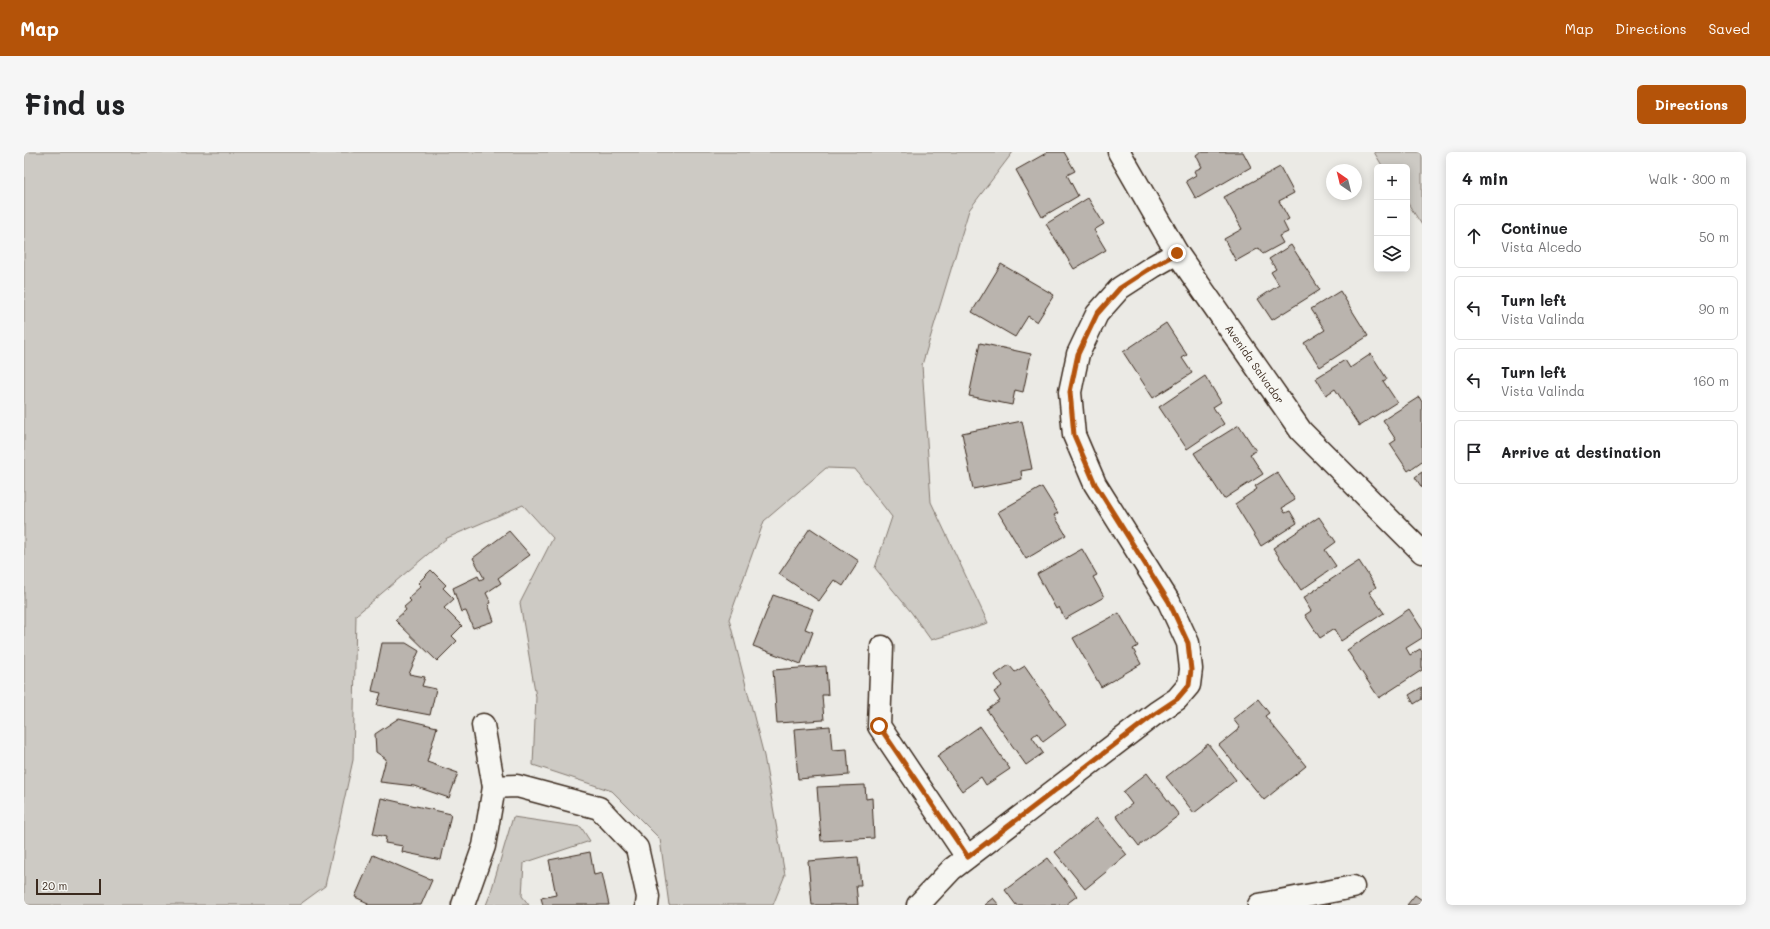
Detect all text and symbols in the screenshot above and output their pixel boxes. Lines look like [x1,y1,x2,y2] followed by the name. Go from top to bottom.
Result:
[20,16,59,41] text: Map
[1565,19,1593,38] text: Map
[1615,19,1686,38] text: Directions
[1708,19,1750,38] text: Saved
[1637,85,1746,124] button: Directions
[24,86,125,122] text: Find us
[1326,164,1362,200] north arrow
[1374,164,1410,272] map controls
[1374,164,1410,200] button: +
[1462,167,1508,189] text: 4 min
[1648,170,1730,187] text: Walk · 300 m
[1374,200,1410,236] button: −
[1501,218,1568,238] text: Continue
[1463,225,1485,247] icon: ahead
[1699,228,1729,245] text: 50 m
[1374,236,1410,272] button: layers
[1501,238,1582,255] text: Vista Alcedo
[1168,244,1186,262] route end
[1501,290,1566,310] text: Turn left
[1463,297,1485,319] icon: left
[1699,300,1729,317] text: 90 m
[1501,310,1585,327] text: Vista Valinda
[1222,321,1288,407] street label: Avenida Salvador
[1501,362,1566,382] text: Turn left
[1463,369,1485,391] icon: left
[1693,372,1729,389] text: 160 m
[1501,382,1585,399] text: Vista Valinda
[1463,441,1485,463] icon: arrive
[1501,442,1661,462] text: Arrive at destination
[870,717,888,735] route start
[36,877,101,896] scale bar
[42,878,67,893] text: 20 m

